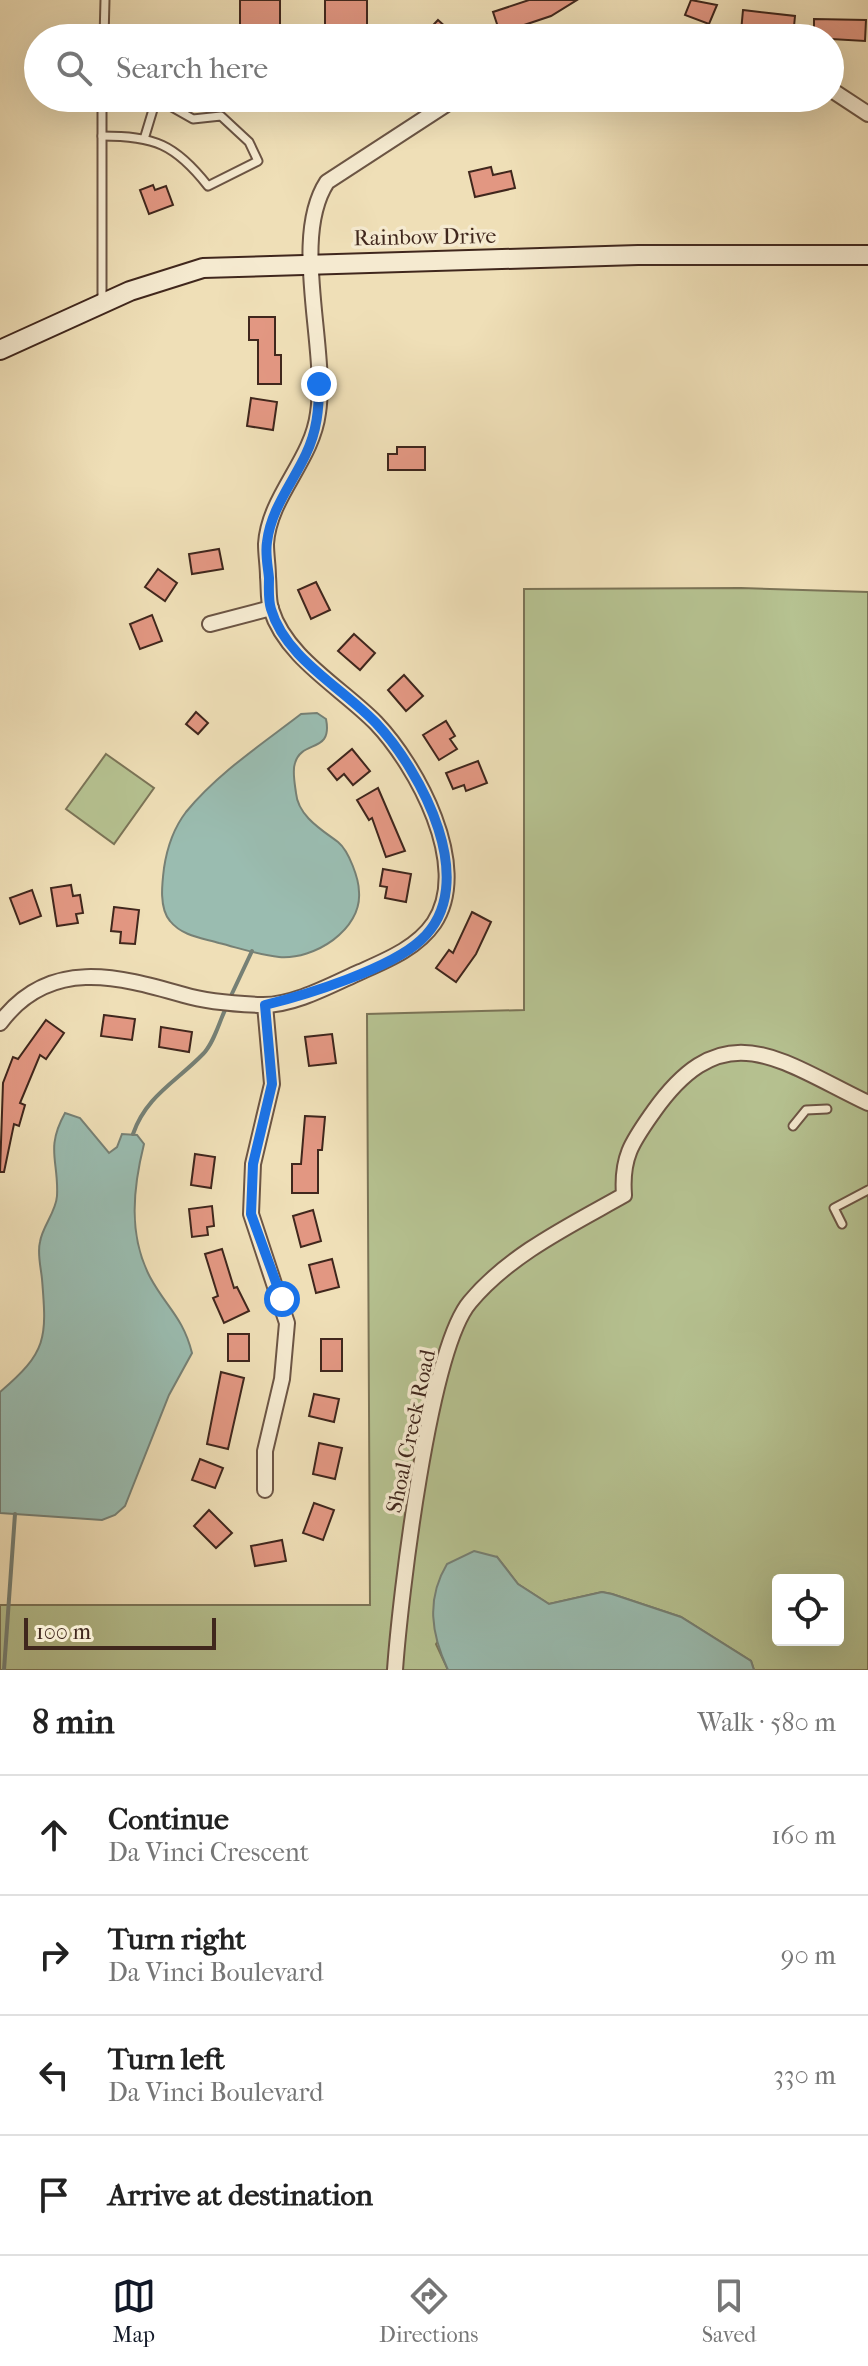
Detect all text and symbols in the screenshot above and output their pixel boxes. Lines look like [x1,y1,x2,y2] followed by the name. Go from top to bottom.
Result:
[24,24,844,112] search box
[52,46,96,90] icon: search
[116,51,268,86] text: Search here
[353,223,497,251] street label: Rainbow Drive
[301,366,337,402] route end
[264,1281,300,1317] route start
[381,1346,441,1515] street label: Shoal Creek Road
[772,1574,844,1646] map controls
[772,1574,844,1646] button: locate
[24,1614,216,1650] scale bar
[36,1619,91,1645] text: 100 m
[32,1702,114,1742] text: 8 min
[697,1707,836,1738] text: Walk · 580 m
[108,1802,229,1837] text: Continue
[32,1813,76,1857] icon: ahead
[771,1820,836,1851] text: 160 m
[108,1837,309,1868] text: Da Vinci Crescent
[108,1922,246,1957] text: Turn right
[32,1933,76,1977] icon: right
[781,1940,836,1971] text: 90 m
[108,1957,324,1988] text: Da Vinci Boulevard
[108,2042,225,2077] text: Turn left
[32,2053,76,2097] icon: left
[773,2060,836,2091] text: 330 m
[108,2077,324,2108] text: Da Vinci Boulevard
[32,2173,76,2217] icon: arrive
[108,2178,373,2213] text: Arrive at destination
[112,2274,156,2348] tab: Map
[379,2274,478,2348] tab: Directions
[702,2274,756,2348] tab: Saved

